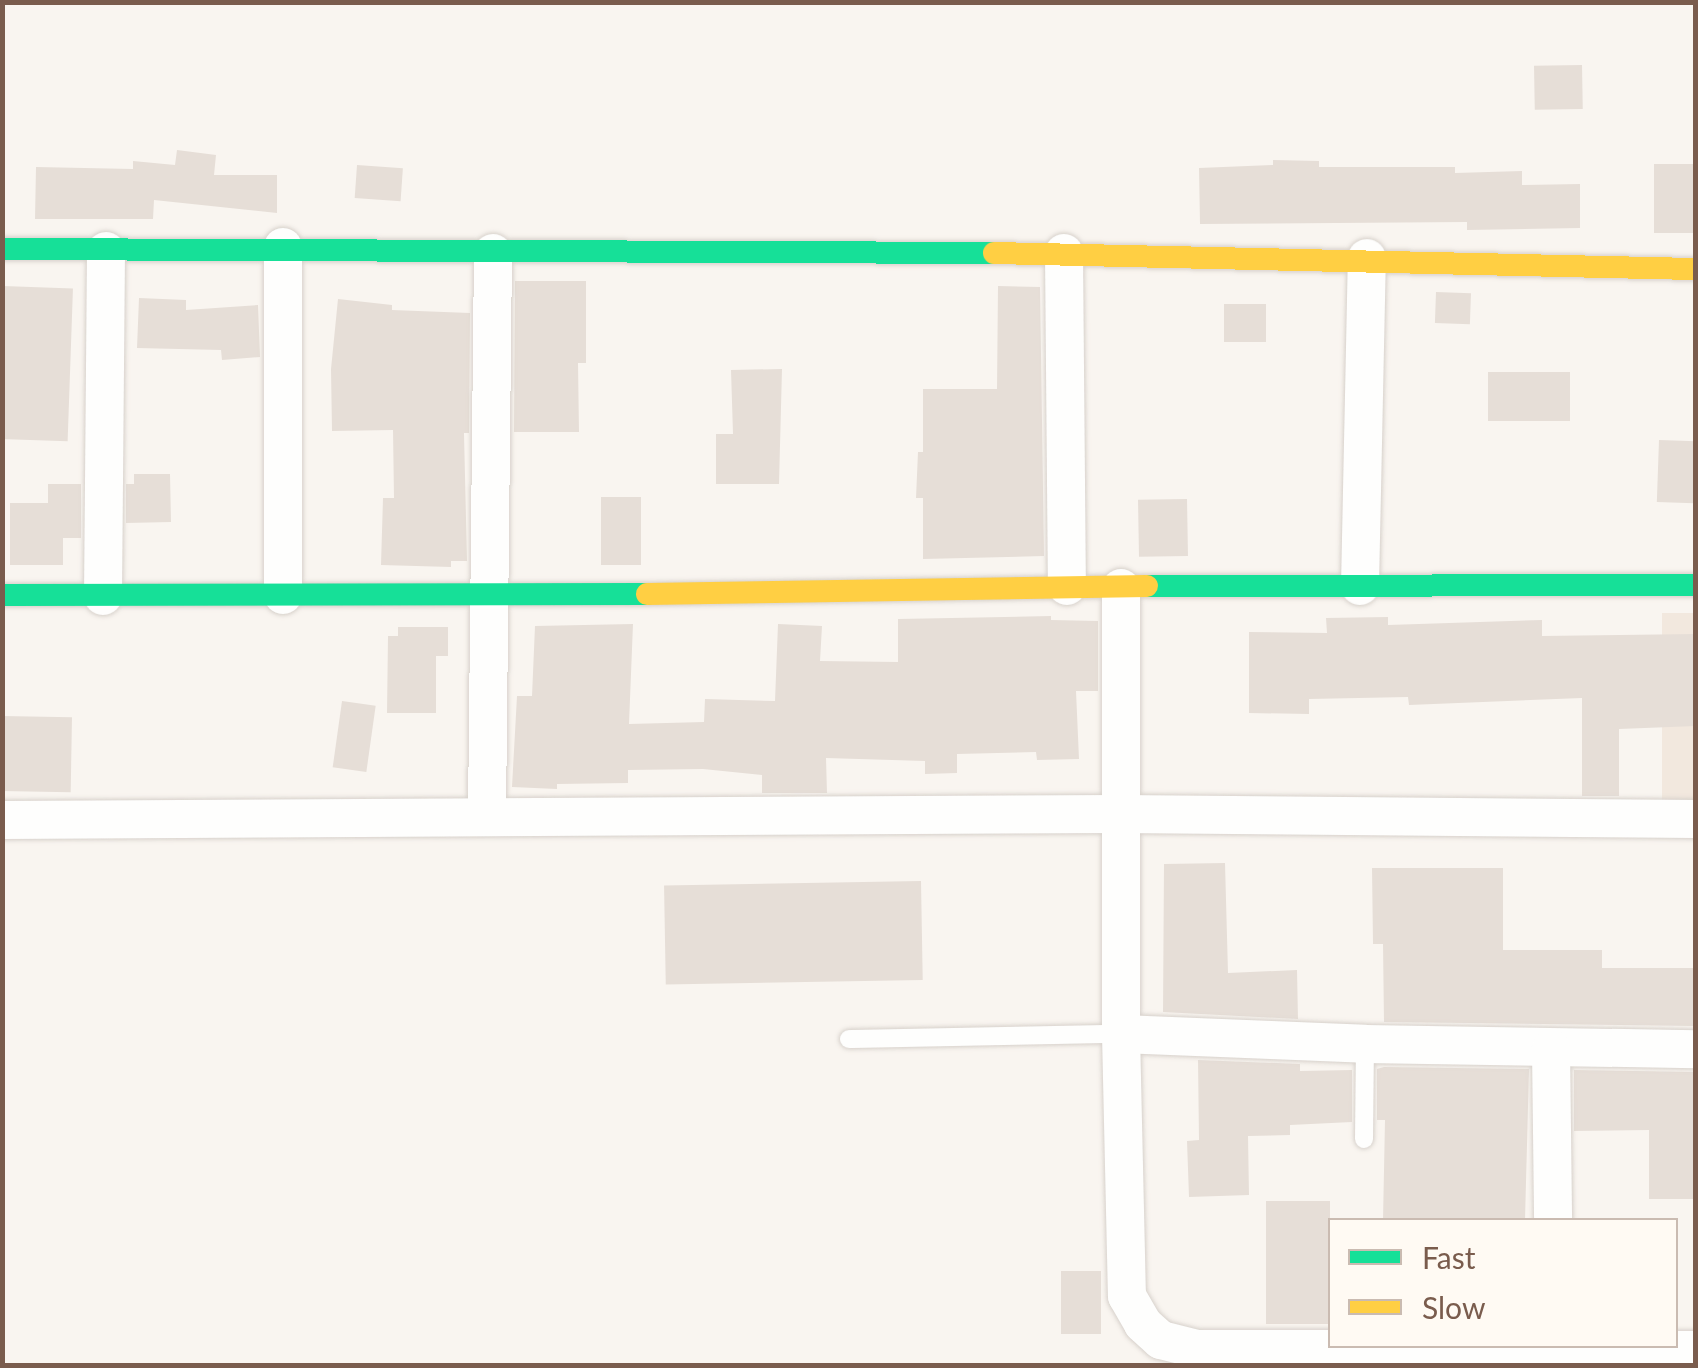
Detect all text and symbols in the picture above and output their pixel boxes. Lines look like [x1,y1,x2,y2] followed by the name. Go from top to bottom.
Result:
[1328,1218,1678,1348] legend
[1422,1239,1476,1275] text: Fast
[1422,1289,1485,1325] text: Slow

